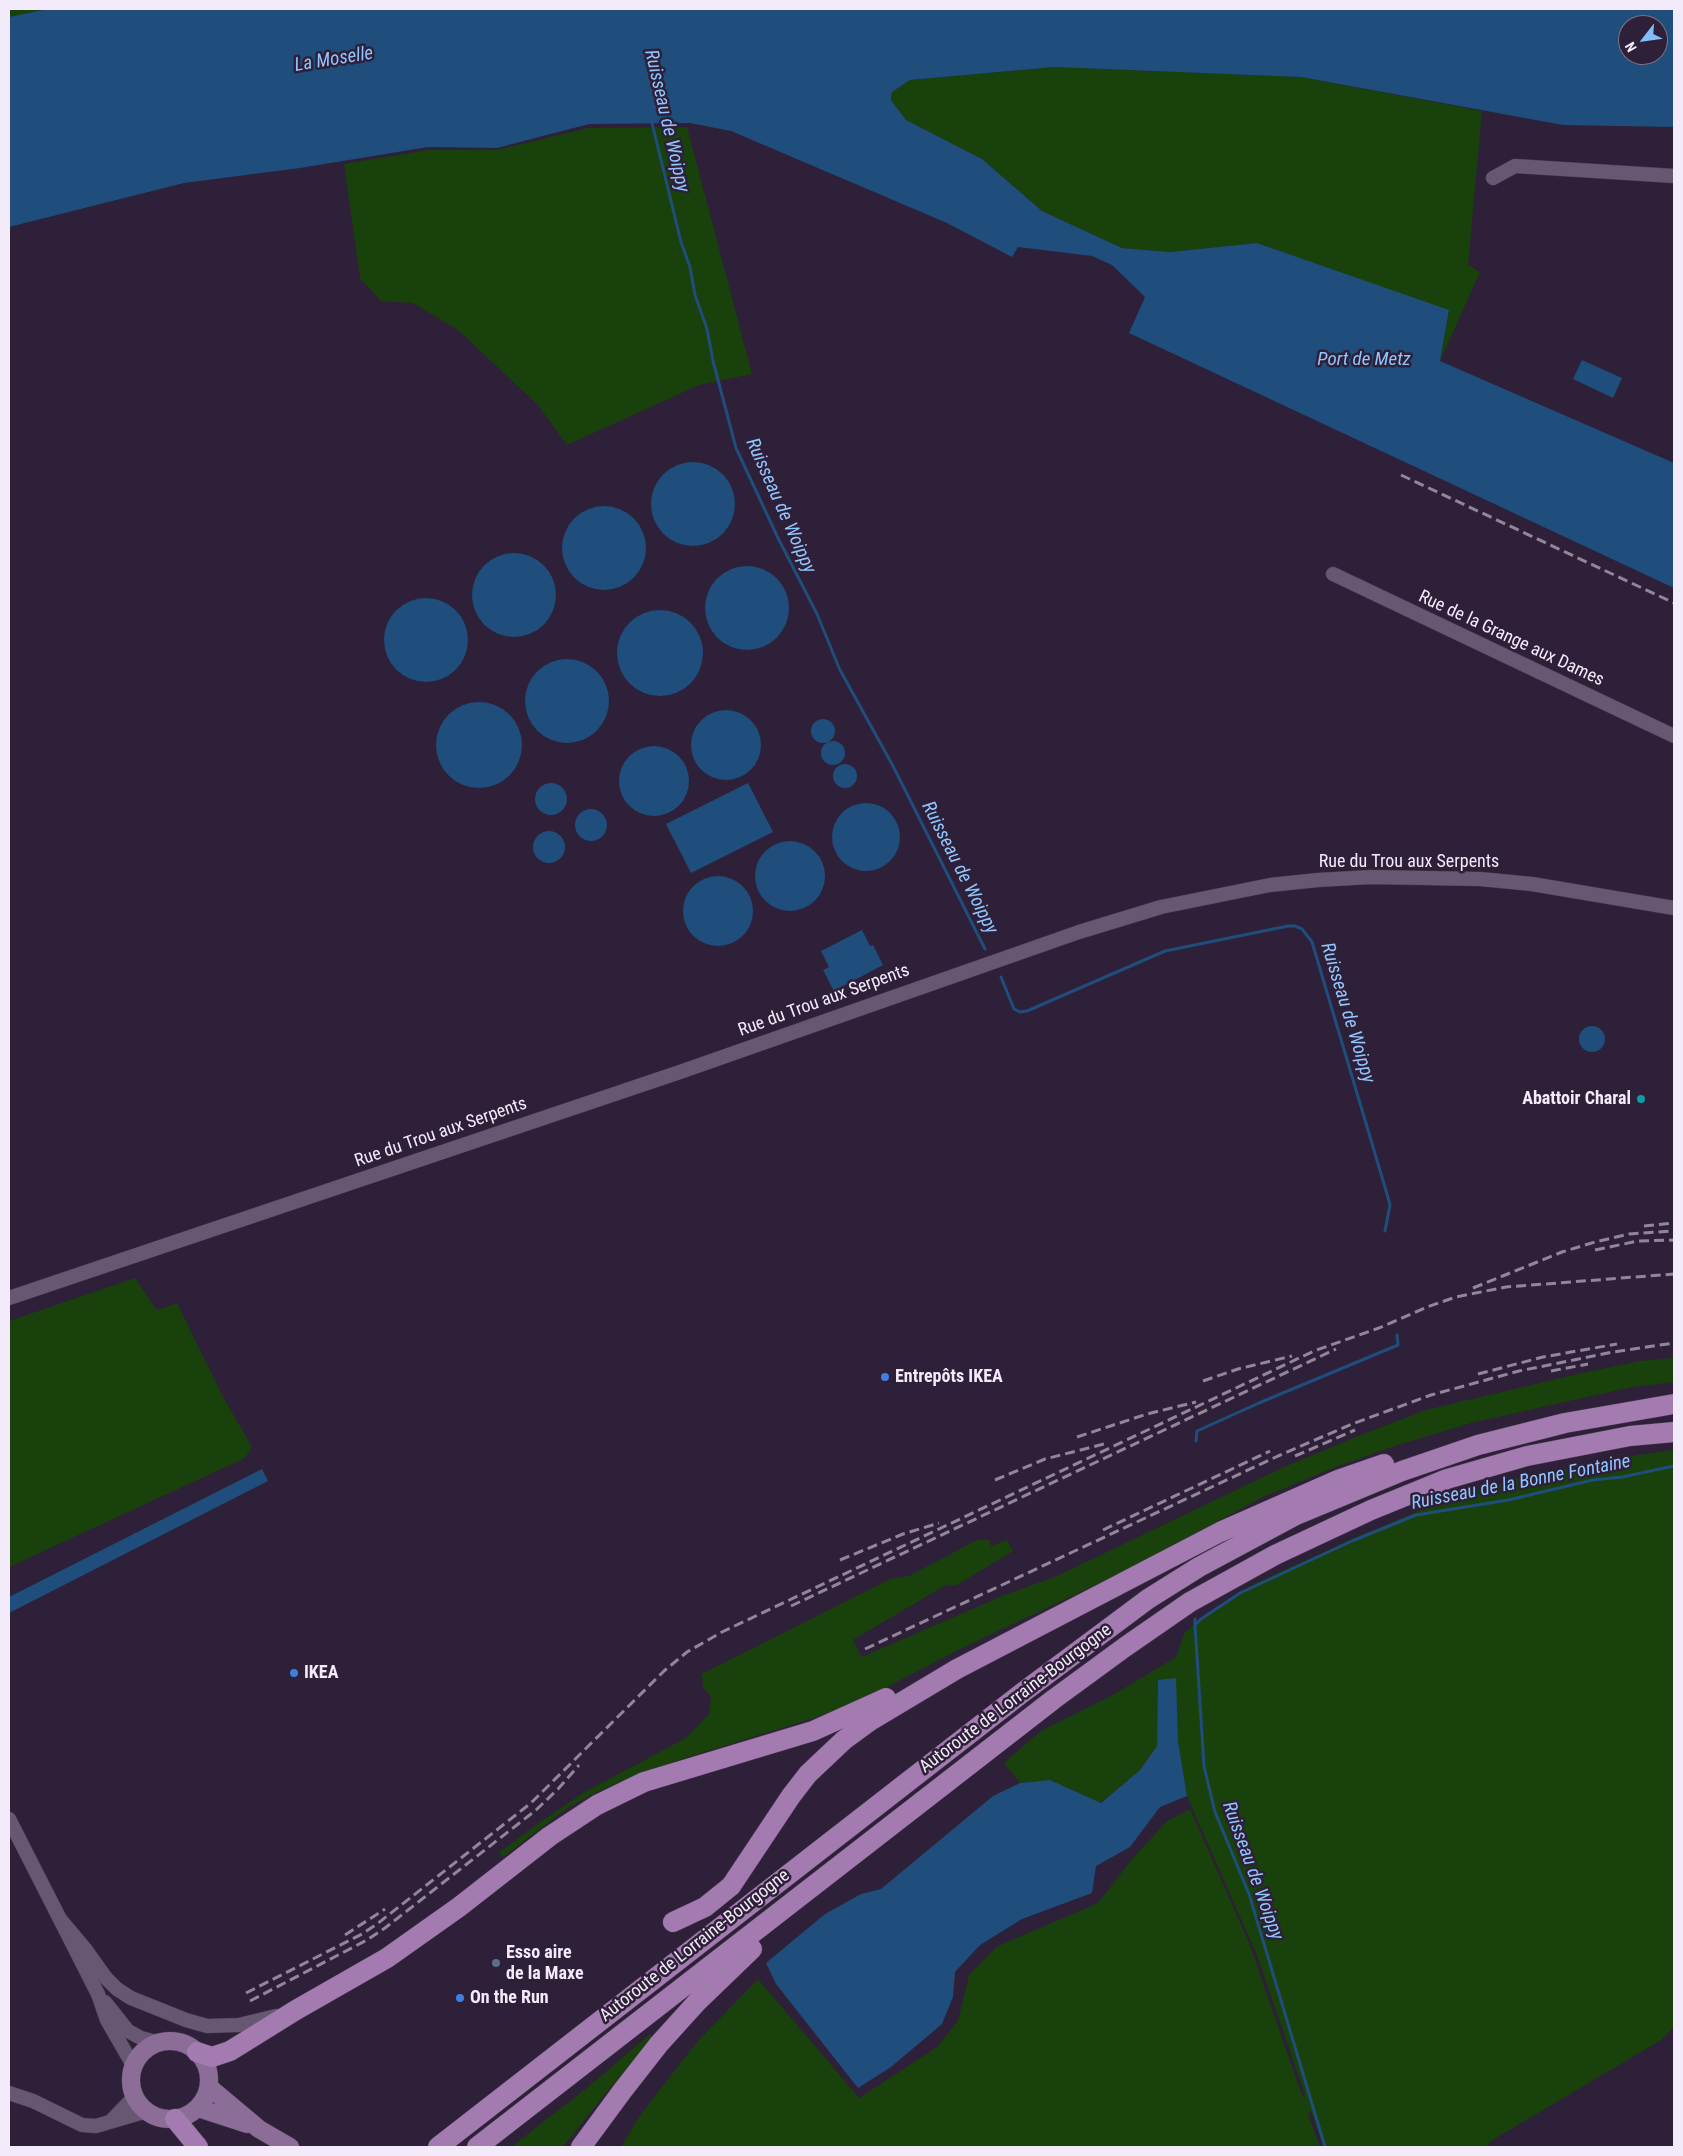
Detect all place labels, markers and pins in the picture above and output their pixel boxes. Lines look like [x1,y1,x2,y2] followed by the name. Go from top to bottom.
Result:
[1522,1088,1631,1110] place label: Abattoir Charal
[1635,1093,1647,1105] marker: Abattoir Charal
[895,1366,1003,1388] place label: Entrepôts IKEA
[879,1371,891,1383] marker: Entrepôts IKEA
[304,1662,338,1684] place label: IKEA
[288,1667,300,1679] marker: IKEA
[506,1942,584,1985] place label: Esso aire de la Maxe
[490,1957,502,1969] marker: Esso aire de la Maxe
[470,1987,549,2009] place label: On the Run
[454,1992,466,2004] marker: On the Run

